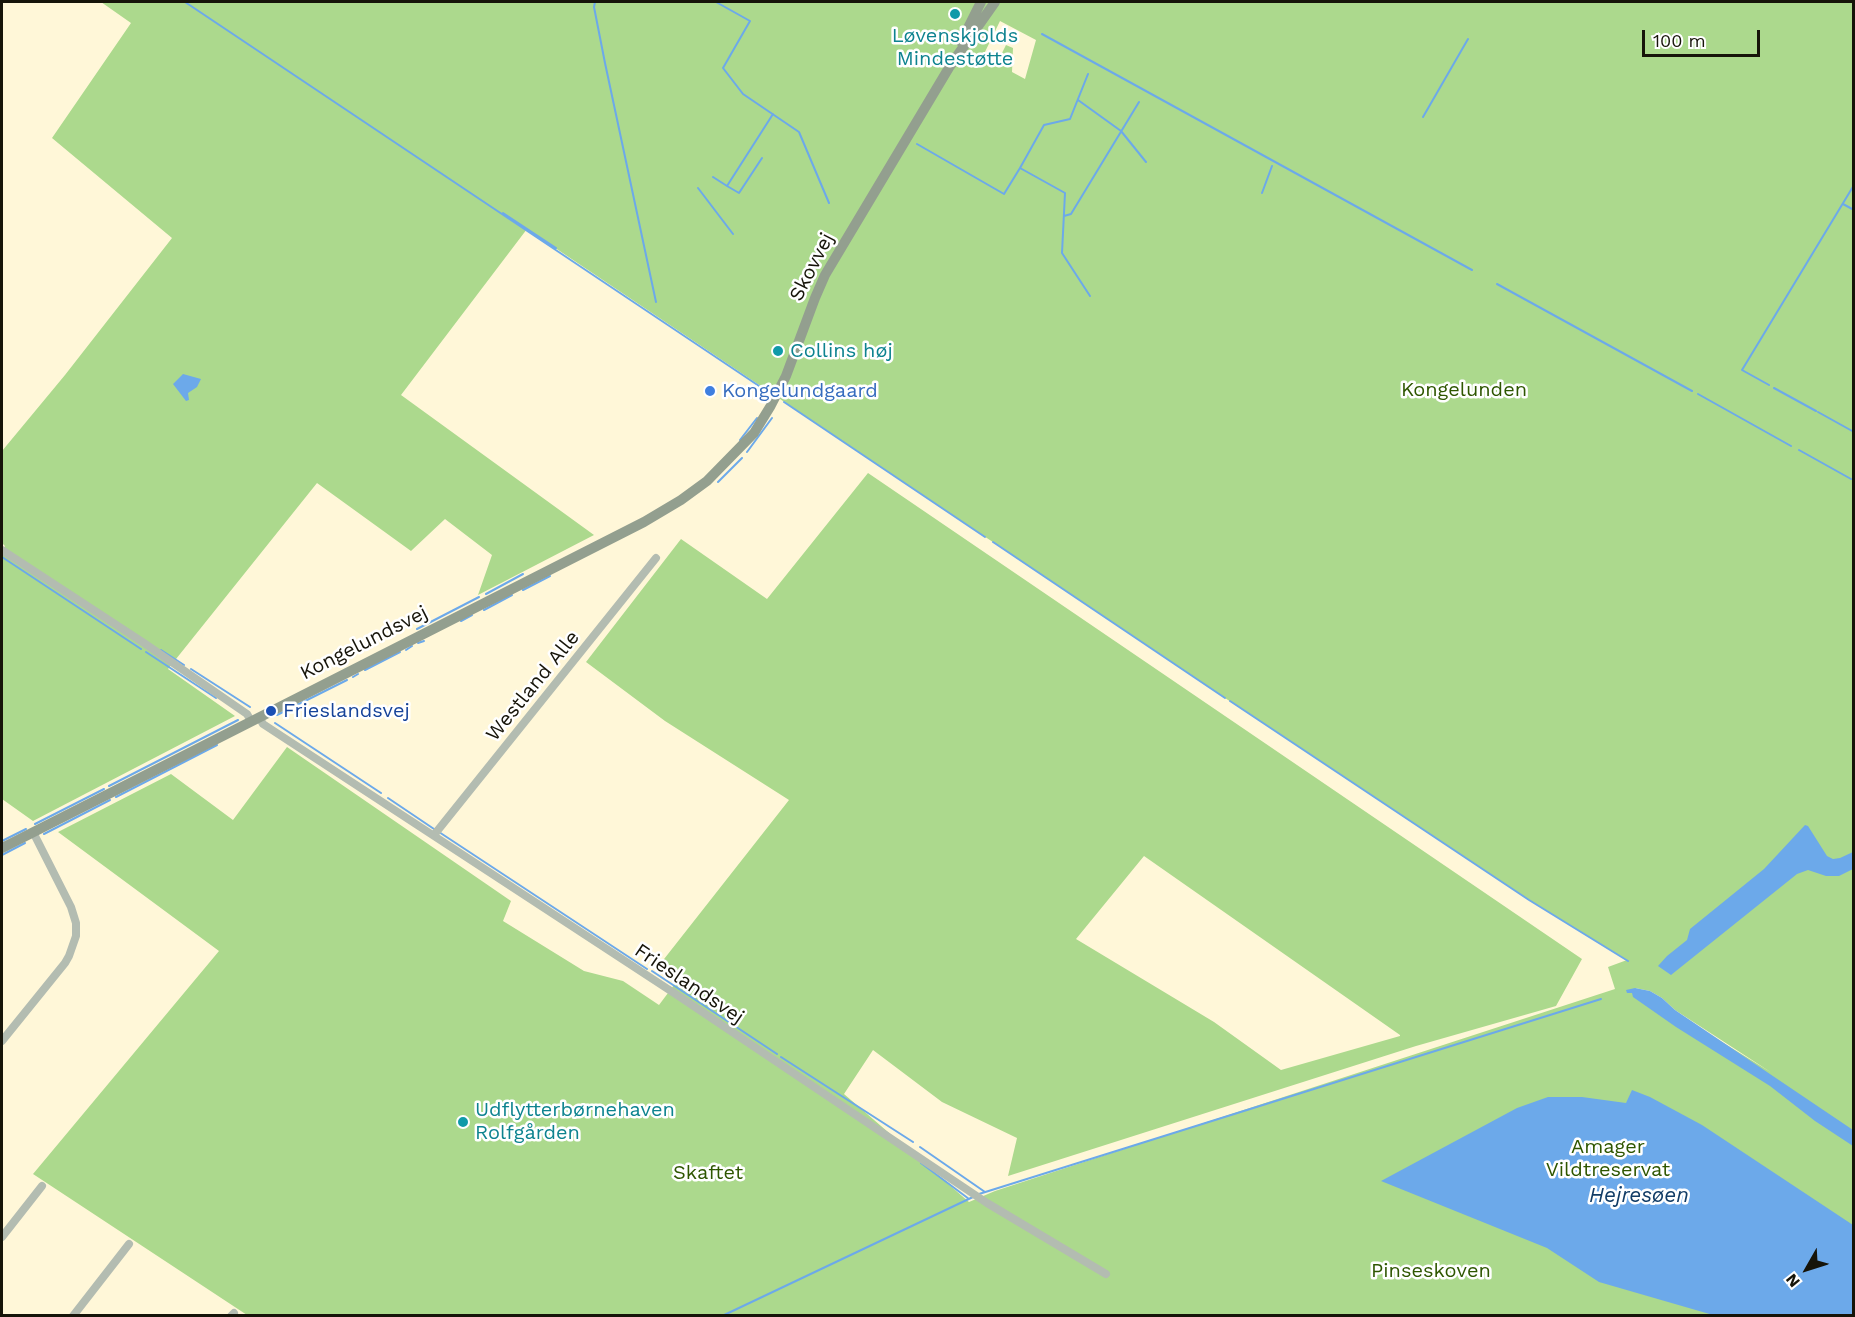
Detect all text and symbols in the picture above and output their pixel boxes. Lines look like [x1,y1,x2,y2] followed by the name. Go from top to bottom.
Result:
[948,7,962,21] marker: Løvenskjolds Mindestøtte
[1645,18,1764,56] scale bar
[892,24,1018,71] place label: Løvenskjolds Mindestøtte
[1653,30,1706,51] text: 100 m
[785,229,839,305] street label: Skovvej
[790,339,893,363] place label: Collins høj
[771,344,785,358] marker: Collins høj
[1401,378,1527,402] park label: Kongelunden
[722,379,878,403] place label: Kongelundgaard
[703,384,717,398] marker: Kongelundgaard
[296,601,432,685] street label: Kongelundsvej
[481,626,585,746] street label: Westland Alle
[283,699,410,723] place label: Frieslandsvej
[264,704,278,718] marker: Frieslandsvej
[630,939,748,1029] street label: Frieslandsvej
[475,1098,675,1145] place label: Udflytterbørnehaven Rolfgården
[456,1115,470,1129] marker: Udflytterbørnehaven Rolfgården
[1546,1135,1670,1182] park label: Amager Vildtreservat
[673,1161,743,1185] park label: Skaftet
[1589,1183,1689,1209] water label: Hejresøen
[1777,1239,1837,1299] north arrow
[1371,1259,1491,1283] park label: Pinseskoven
[1782,1270,1804,1291] text: N

